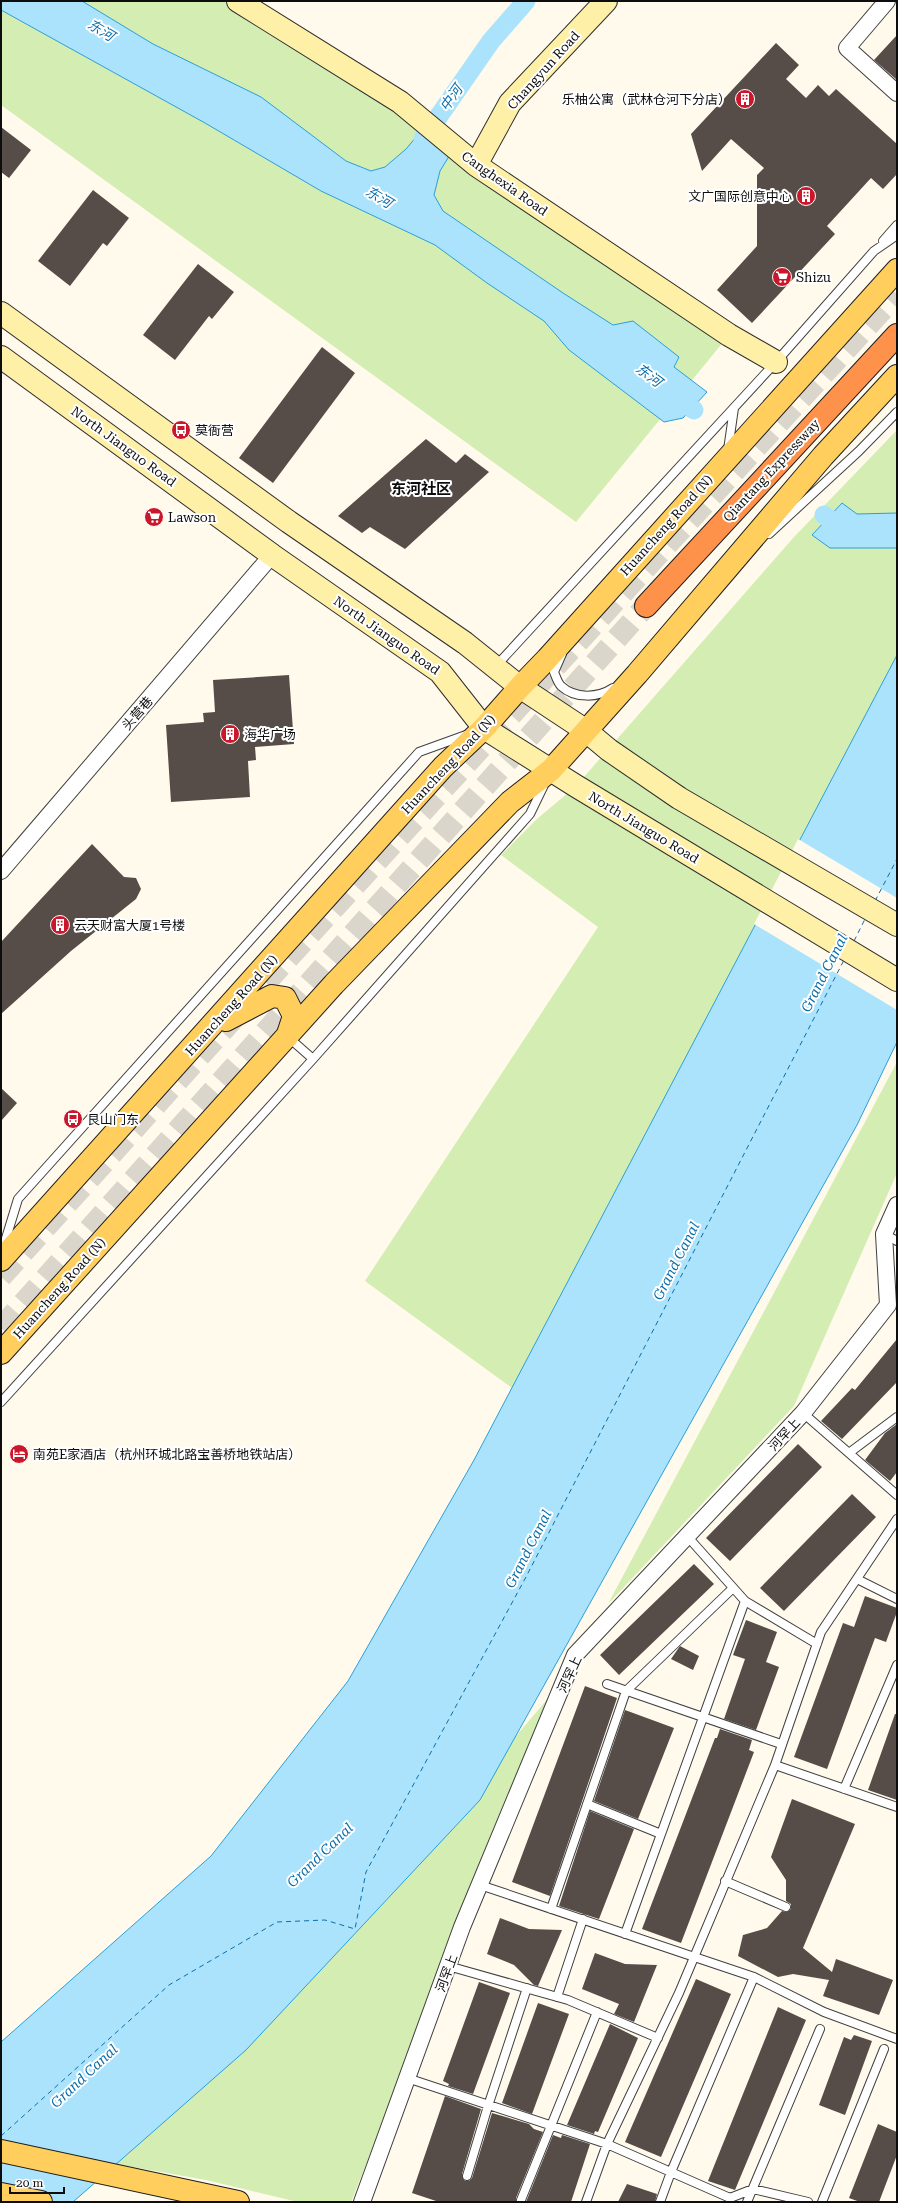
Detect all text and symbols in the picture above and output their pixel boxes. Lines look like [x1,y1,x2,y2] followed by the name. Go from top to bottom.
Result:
[85,16,120,46] water label: 东河
[504,28,583,113] street label: Changyun Road
[436,79,467,114] water label: 中河
[734,88,756,110] building icon: 乐柚公寓（武林仓河下分店）
[562,92,731,107] place label: 乐柚公寓（武林仓河下分店）
[459,148,551,219] street label: Canghexia Road
[363,183,398,213] water label: 东河
[795,185,817,207] building icon: 文广国际创意中心
[688,189,792,204] place label: 文广国际创意中心
[771,266,793,288] supermarket icon: Shizu
[796,270,831,285] place label: Shizu
[633,360,667,392] water label: 东河
[68,403,180,490] street label: North Jianguo Road
[720,416,823,525] street label: Qiantang Expressway
[170,419,192,441] bus stop icon: 莫衙营
[195,423,234,438] place label: 莫衙营
[617,472,716,579] street label: Huancheng Road (N)
[391,480,451,498] district label: 东河社区
[143,506,165,528] supermarket icon: Lawson
[168,510,217,525] place label: Lawson
[331,593,443,678] street label: North Jianguo Road
[119,694,156,733] street label: 头营巷
[398,712,498,817] street label: Huancheng Road (N)
[219,723,241,745] building icon: 海华广场
[244,727,296,742] place label: 海华广场
[586,789,702,867] street label: North Jianguo Road
[49,914,71,936] building icon: 云天财富大厦1号楼
[74,918,185,933] place label: 云天财富大厦1号楼
[798,931,850,1015] water label: Grand Canal
[182,952,281,1059] street label: Huancheng Road (N)
[62,1108,84,1130] bus stop icon: 艮山门东
[87,1112,139,1127] place label: 艮山门东
[650,1219,702,1303] water label: Grand Canal
[10,1235,109,1342] street label: Huancheng Road (N)
[766,1415,803,1454] street label: 河罕上
[8,1443,30,1465] hotel icon: 南苑E家酒店（杭州环城北路宝善桥地铁站店）
[33,1447,301,1462] place label: 南苑E家酒店（杭州环城北路宝善桥地铁站店）
[502,1507,554,1591] water label: Grand Canal
[554,1653,584,1695] street label: 河罕上
[284,1820,356,1890] water label: Grand Canal
[433,1952,460,1994] street label: 河罕上
[47,2041,121,2111] water label: Grand Canal
[10,2169,64,2195] scale bar
[16,2176,43,2190] text: 20 m

